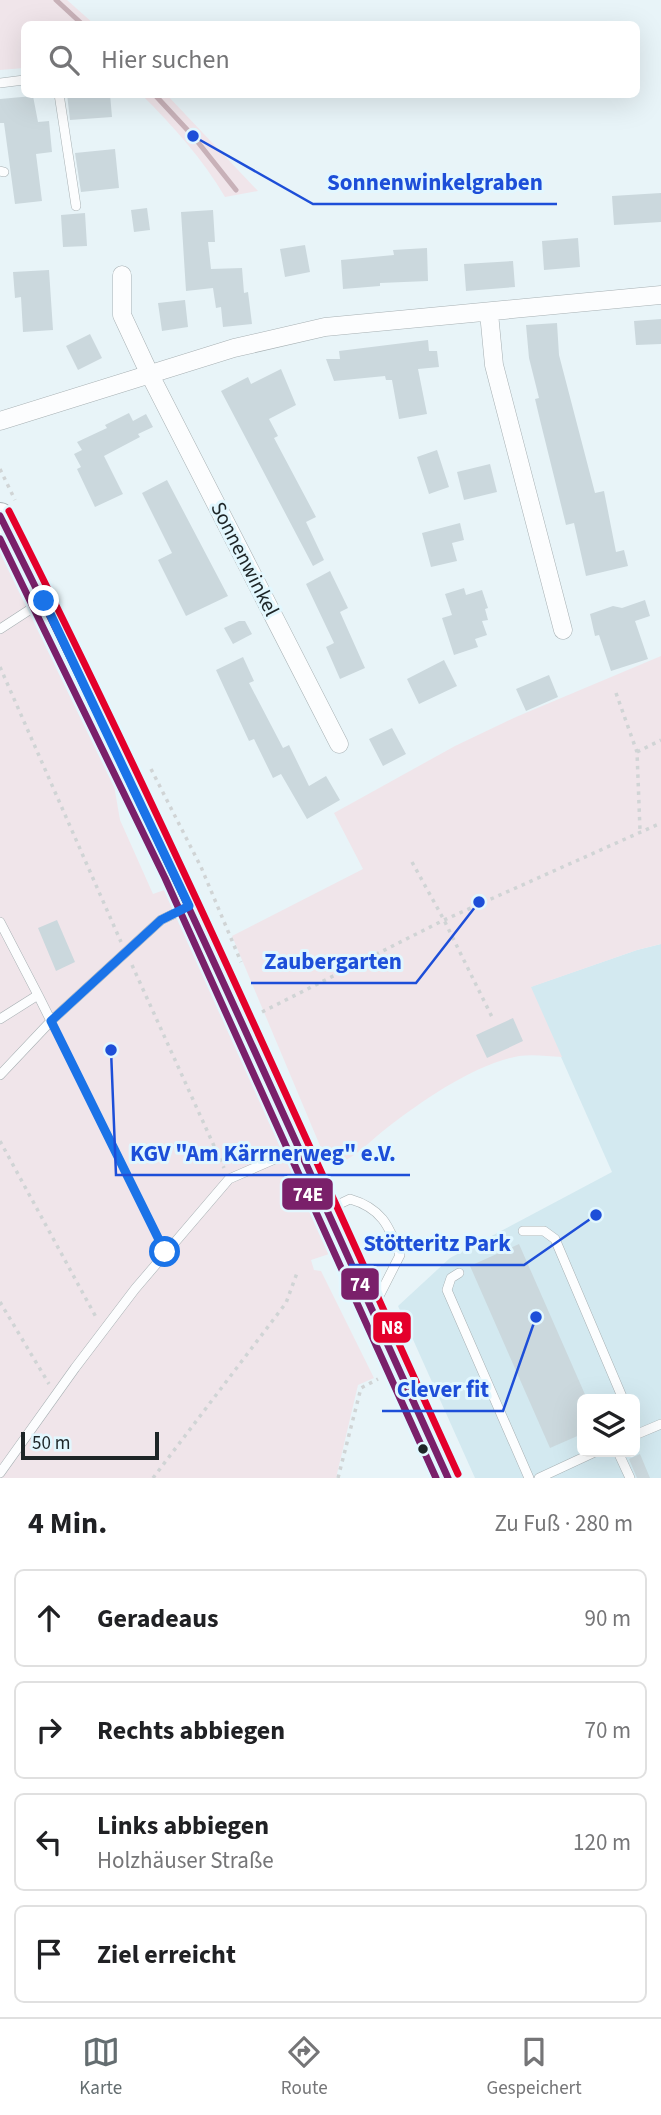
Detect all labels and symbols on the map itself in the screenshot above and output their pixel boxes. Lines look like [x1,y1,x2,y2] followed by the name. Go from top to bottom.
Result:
[313,160,557,204] callout: Sonnenwinkelgraben
[327,166,543,199] text: Sonnenwinkelgraben
[203,496,287,622] street label: Sonnenwinkel
[28,585,59,616] route end
[251,939,416,983] callout: Zaubergarten
[264,945,402,978] text: Zaubergarten
[116,1131,410,1175] callout: KGV "Am Kärrnerweg" e.V.
[130,1137,396,1170] text: KGV "Am Kärrnerweg" e.V.
[281,1177,334,1211] line badge: 74E
[293,1182,323,1209] text: 74E
[349,1221,524,1265] callout: Stötteritz Park
[363,1227,511,1260] text: Stötteritz Park
[149,1236,180,1267] route start
[340,1267,380,1301] line badge: 74
[350,1272,370,1299] text: 74
[372,1311,412,1344] line badge: N8
[381,1315,403,1342] text: N8
[382,1367,503,1411] callout: Clever fit
[397,1373,489,1406] text: Clever fit
[21,1429,159,1461] scale bar
[416,1442,430,1456] unlabelled marker

